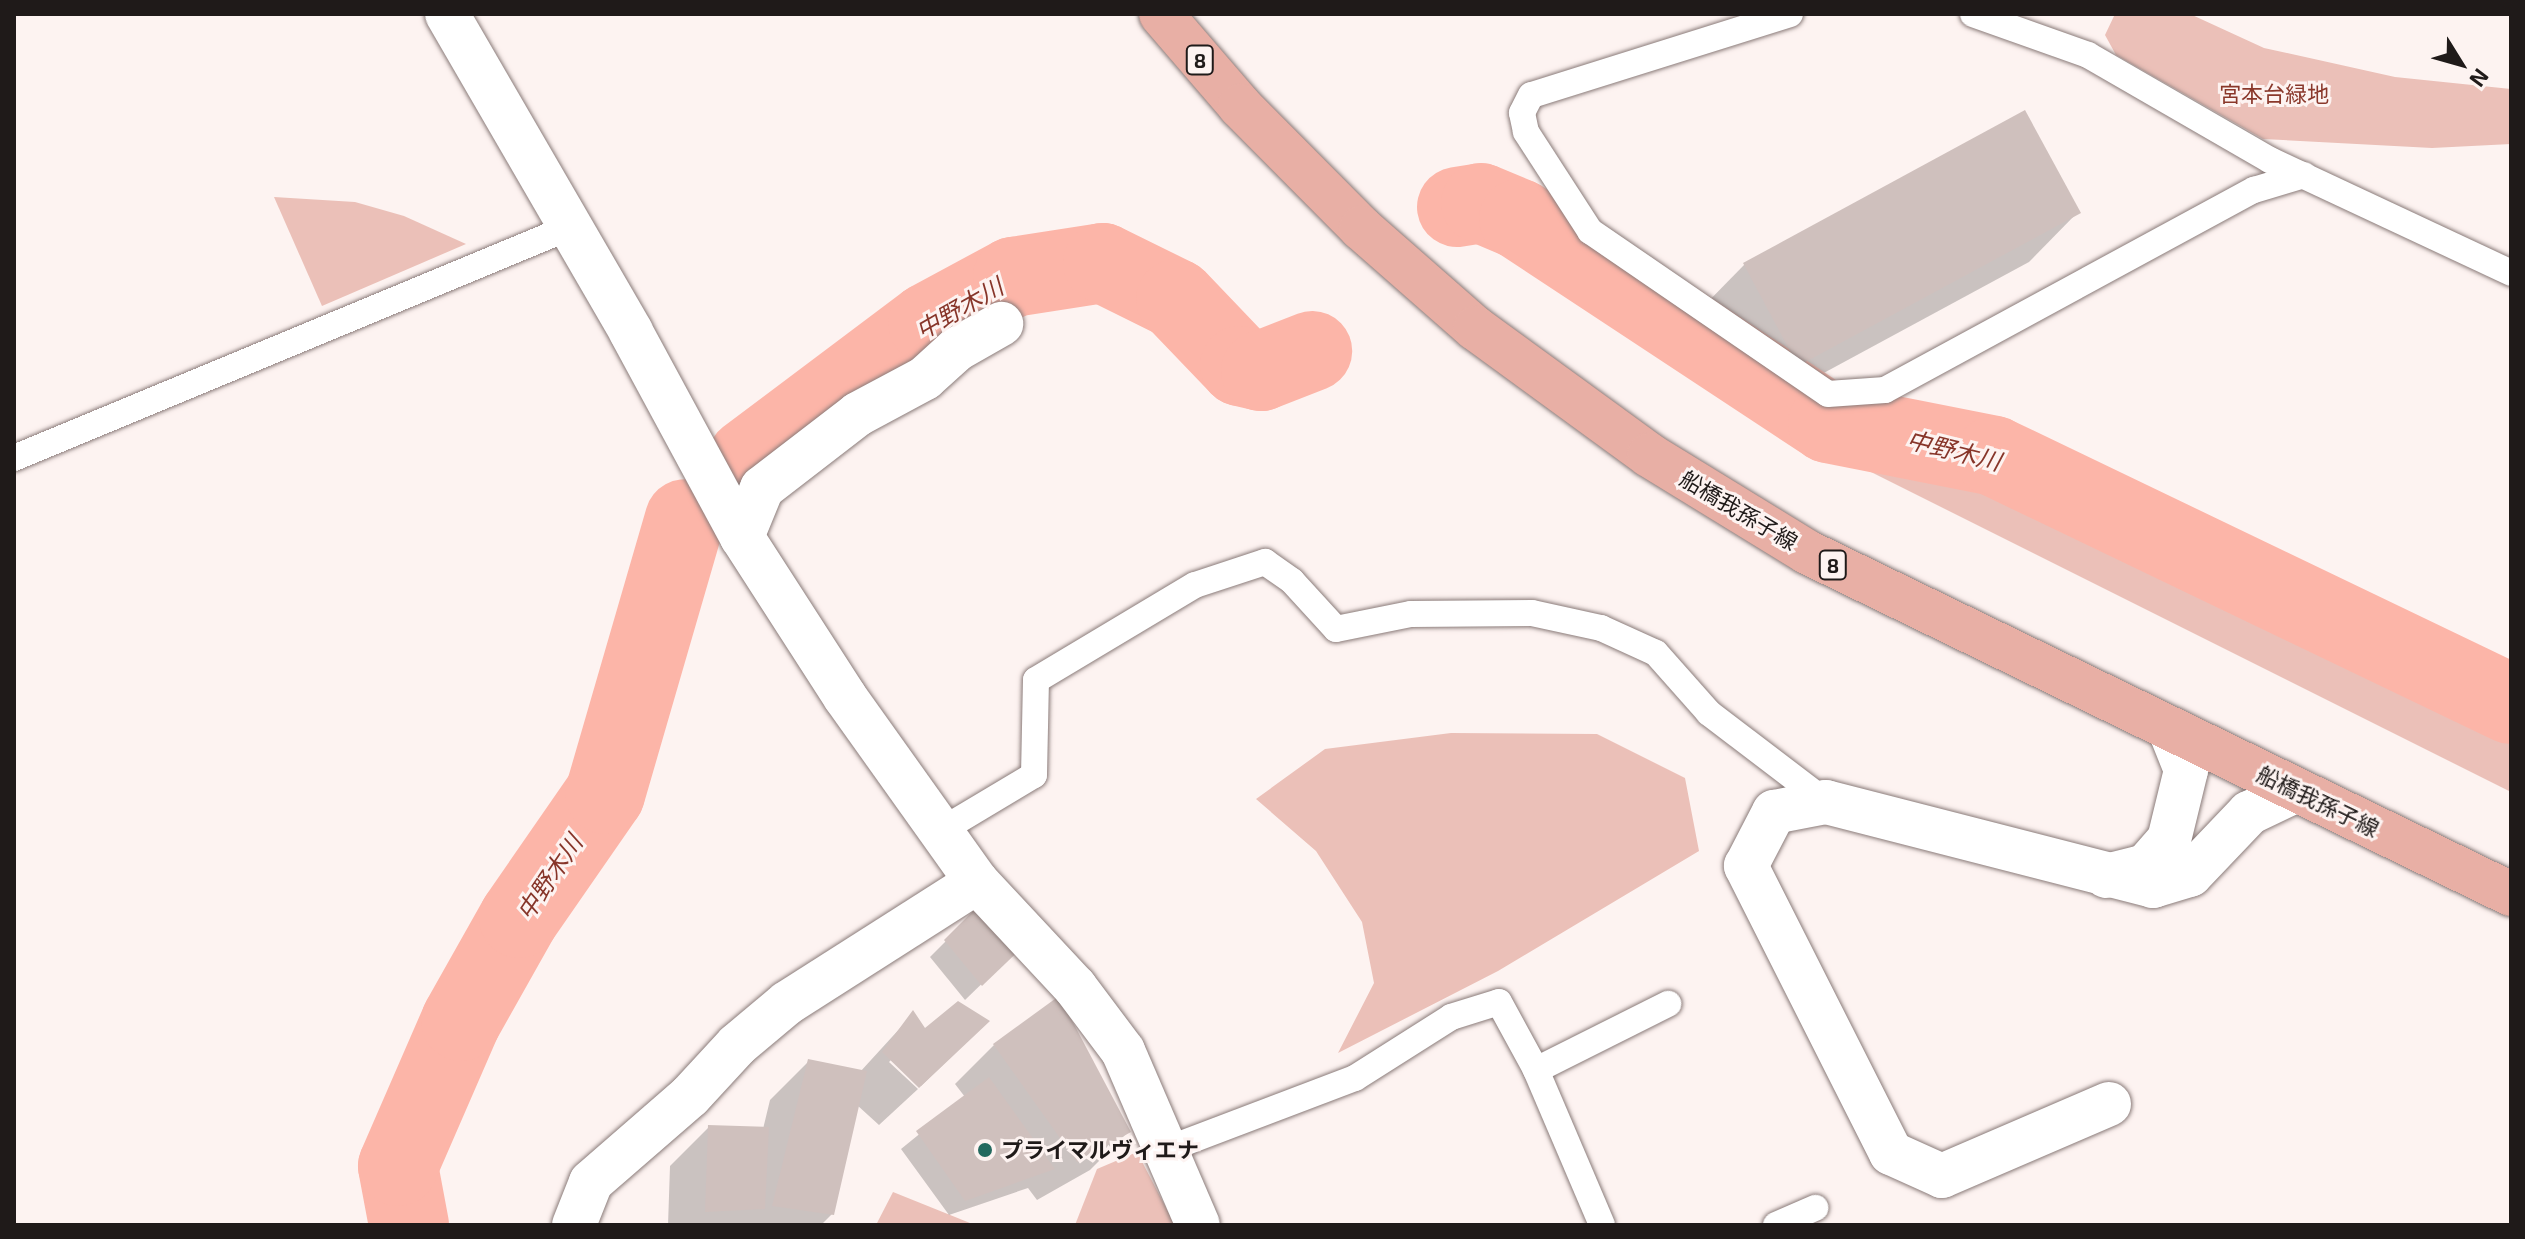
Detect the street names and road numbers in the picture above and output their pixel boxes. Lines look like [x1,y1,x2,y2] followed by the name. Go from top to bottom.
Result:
[1184,44,1216,76] road number: 8
[1676,465,1802,555] street label: 船橋我孫子線
[1817,549,1849,581] road number: 8
[2253,760,2383,842] street label: 船橋我孫子線

